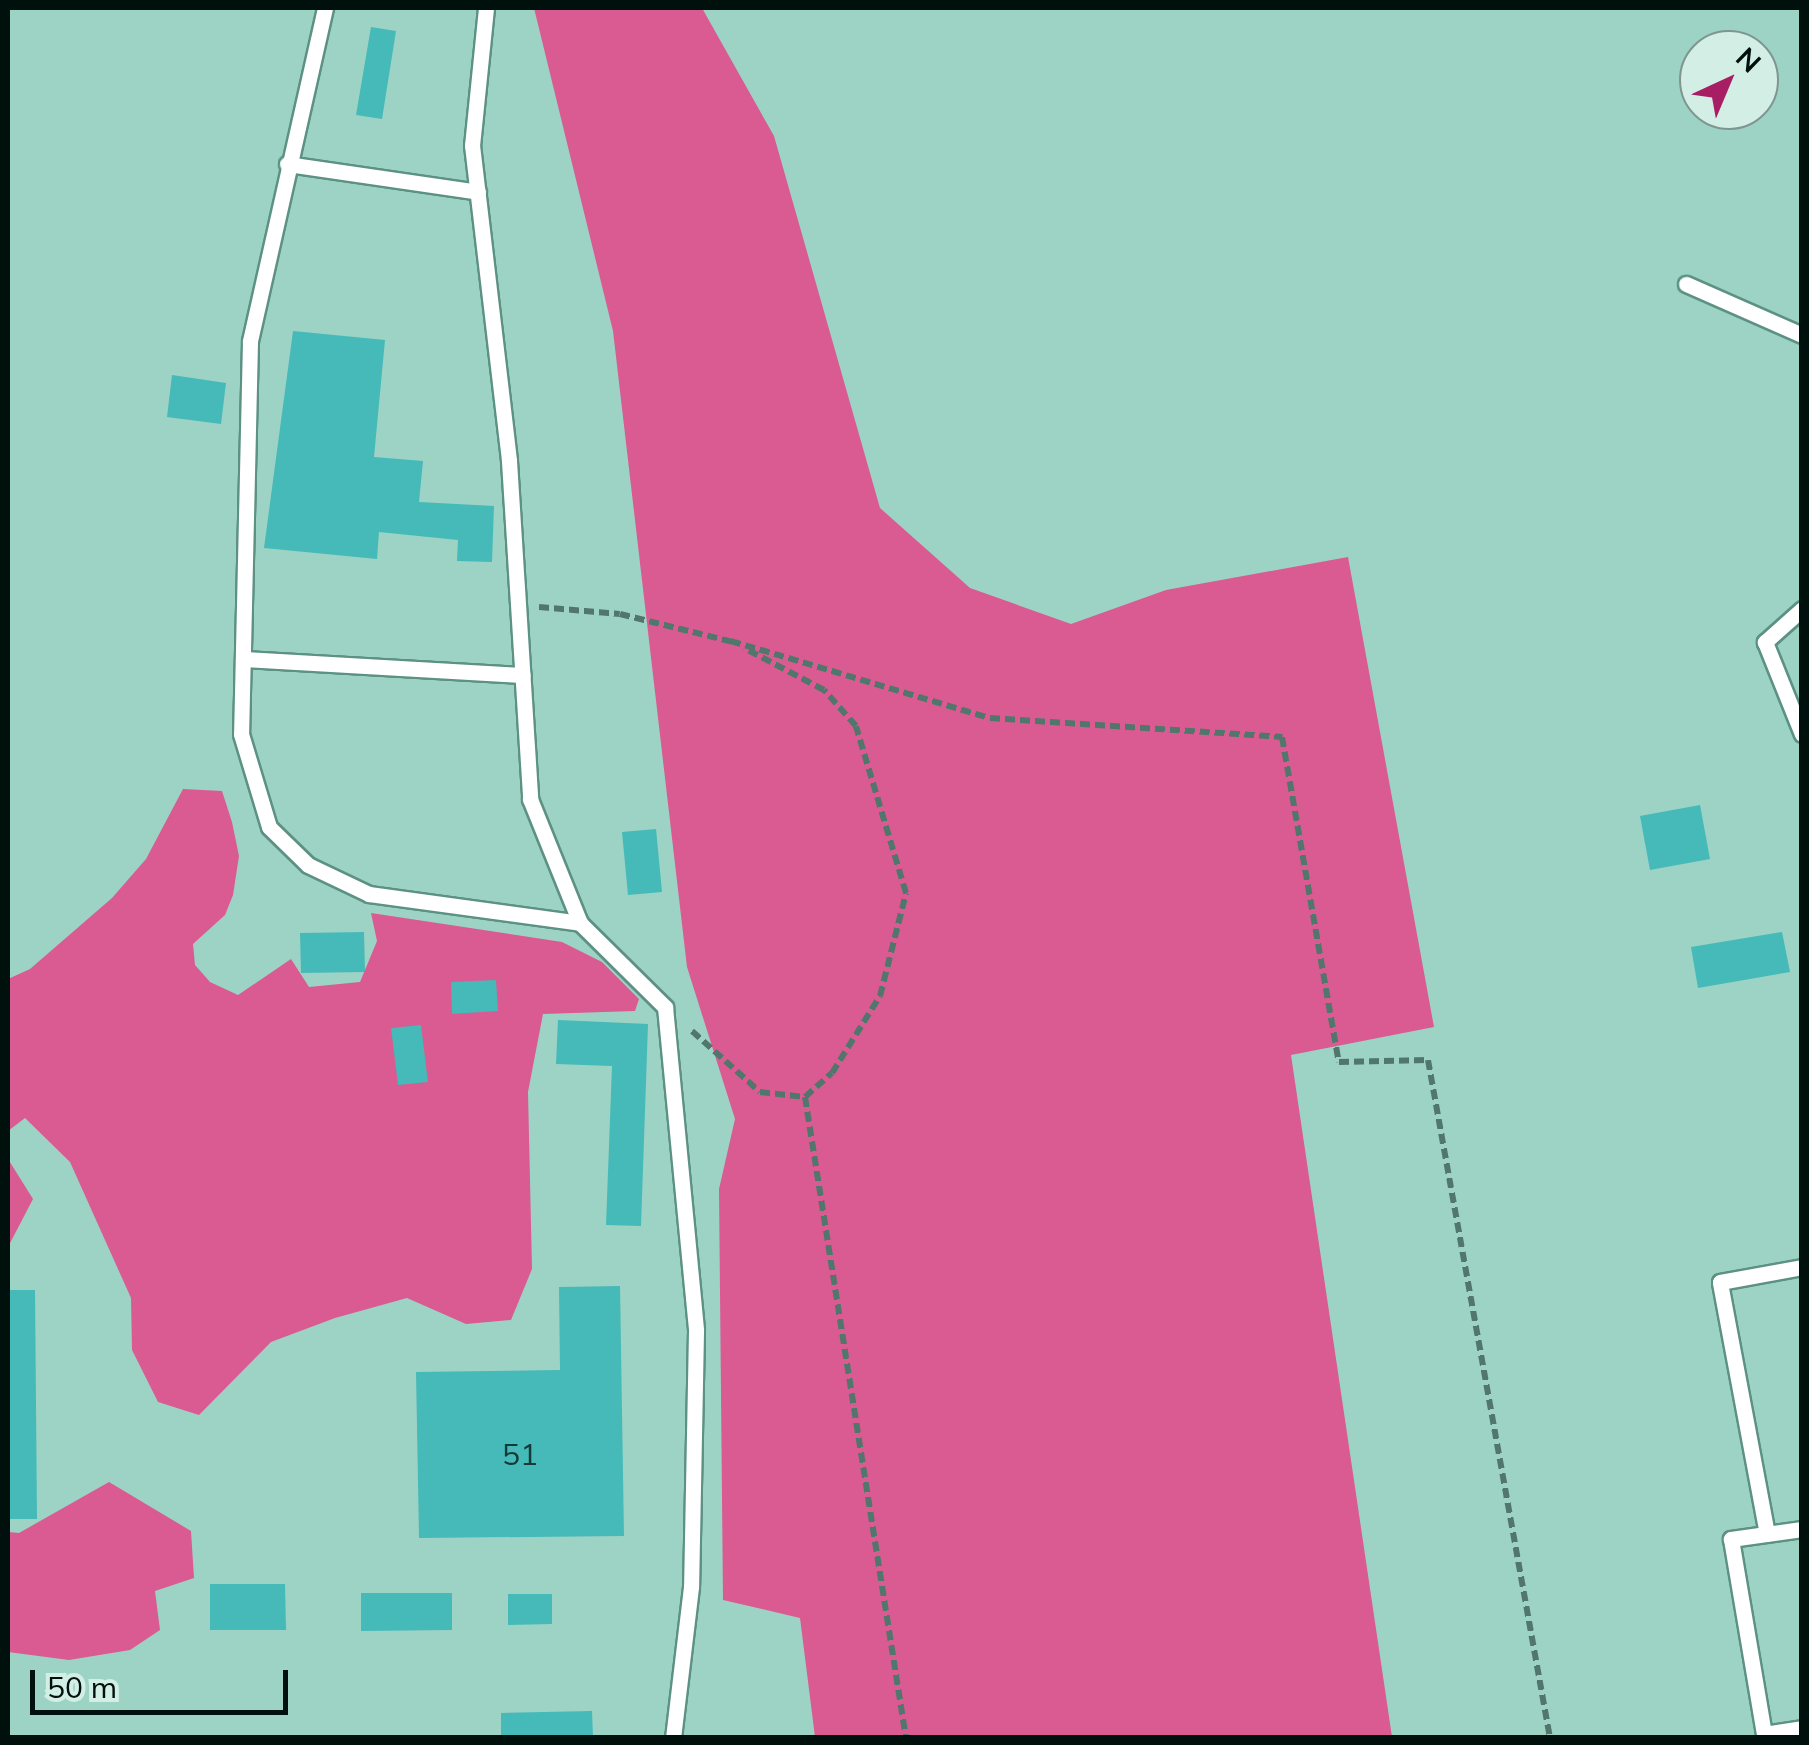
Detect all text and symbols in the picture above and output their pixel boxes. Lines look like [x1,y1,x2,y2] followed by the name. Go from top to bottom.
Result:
[1679,30,1779,130] north arrow
[1729,40,1769,79] text: N
[502,1436,538,1472] house number: 51
[35,1650,292,1712] scale bar
[47,1668,117,1706] text: 50 m

